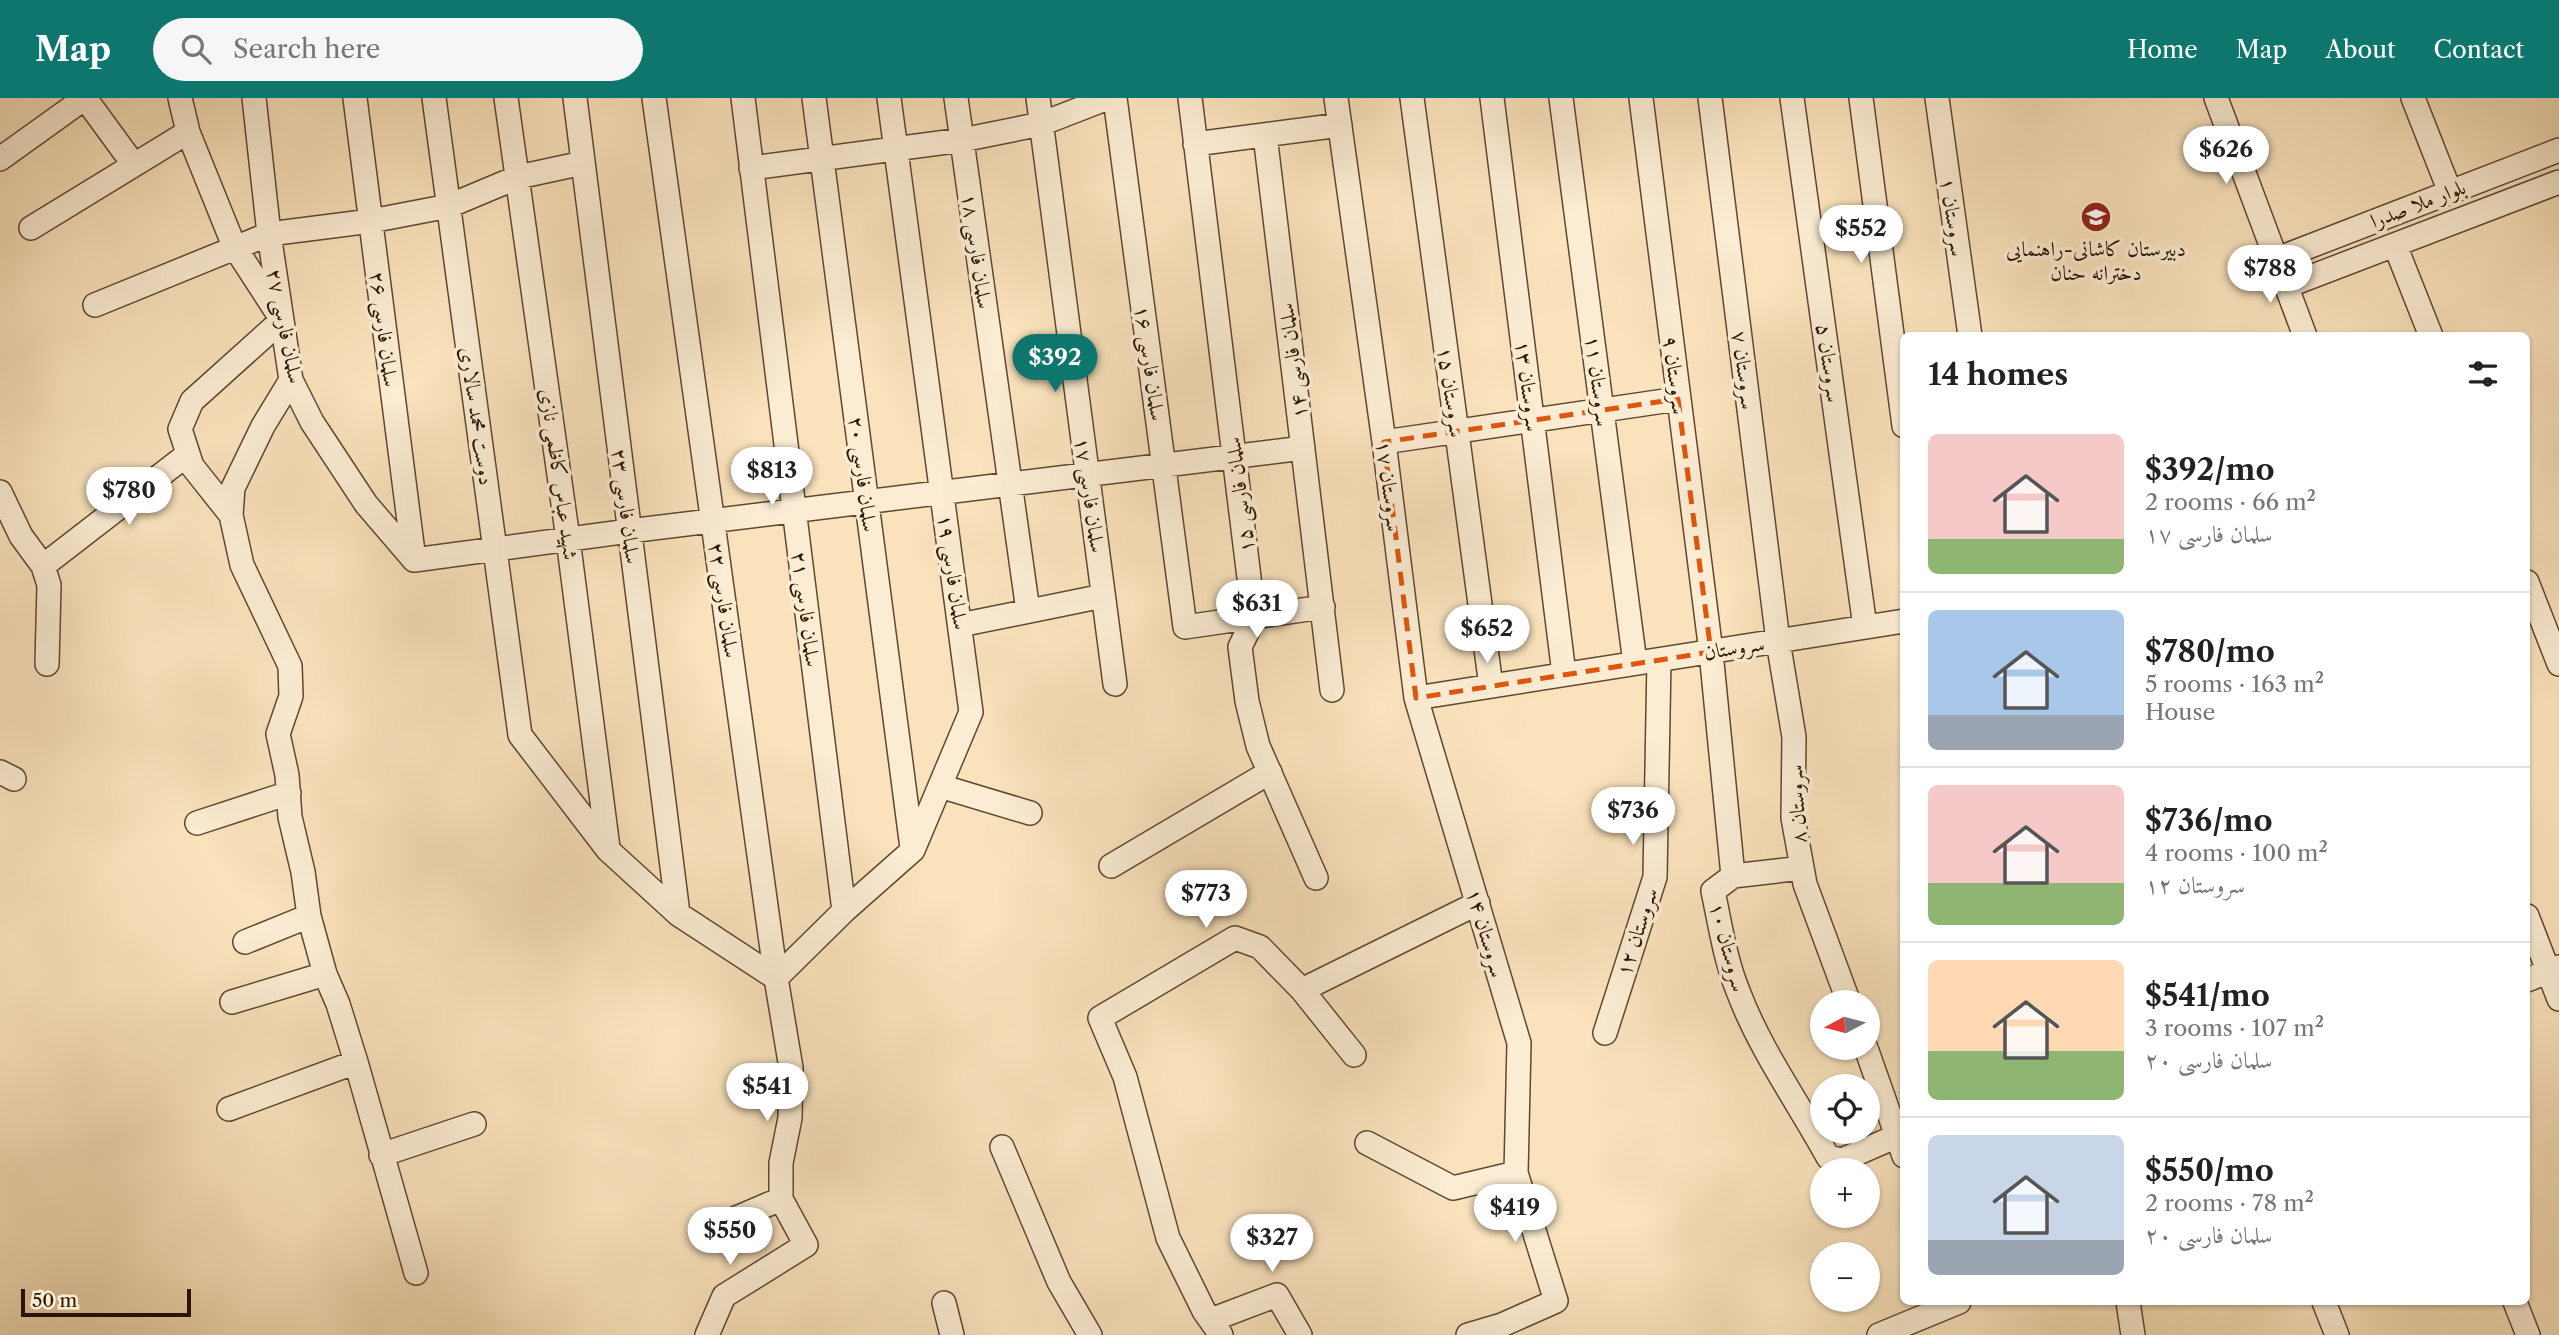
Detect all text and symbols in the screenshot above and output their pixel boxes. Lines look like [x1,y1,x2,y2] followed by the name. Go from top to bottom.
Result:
[153,18,643,81] search box
[35,29,111,70] text: Map
[177,30,215,68] icon: search
[233,33,380,65] text: Search here
[2127,35,2198,64] text: Home
[2236,35,2287,64] text: Map
[2325,35,2396,64] text: About
[2434,35,2524,64] text: Contact
[2185,126,2267,186] pin: $626
[2199,135,2253,163] text: $626
[2367,174,2469,234] street label: بلوار ملا صدرا
[1934,176,1971,258] street label: سروستان ۱
[954,192,998,311] street label: سلمان فارسی ۱۸
[2079,200,2113,234] school or university icon: دبیرستان کاشانی-راهنمایی دخترانه حنان
[1820,206,1902,265] pin: $552
[1835,214,1887,242] text: $552
[2006,236,2186,285] place label: دبیرستان کاشانی-راهنمایی دخترانه حنان
[2229,246,2311,305] pin: $788
[2243,254,2297,282] text: $788
[259,266,309,386] street label: سلمان فارسی ۲۷
[362,270,404,389] street label: سلمان فارسی ۲۶
[1273,301,1315,420] street label: سلمان فارسی ۱۴
[1127,304,1171,423] street label: سلمان فارسی ۱۶
[1810,322,1847,404] street label: سروستان ۵
[1725,329,1762,411] street label: سروستان ۷
[1014,334,1096,394] pin: $392
[1579,334,1616,428] street label: سروستان ۱۱
[1656,334,1693,416] street label: سروستان ۹
[1509,339,1546,433] street label: سروستان ۱۳
[1028,343,1082,371] text: $392
[455,345,500,487] street label: دوست محمد سالاری
[1431,345,1470,439] street label: سروستان ۱۵
[2464,355,2502,393] icon: filters
[1928,356,2068,393] text: 14 homes
[533,387,584,562] street label: شهید عباس کاظمی نازی
[841,415,883,534] street label: سلمان فارسی ۲۰
[1220,435,1262,554] street label: سلمان فارسی ۱۵
[1067,436,1111,555] street label: سلمان فارسی ۱۷
[1370,439,1407,533] street label: سروستان ۱۷
[604,447,646,566] street label: سلمان فارسی ۲۳
[731,448,813,507] pin: $813
[2145,451,2275,488] text: $392/mo
[747,456,797,484] text: $813
[1984,462,2068,546] icon: home
[88,468,170,527] pin: $780
[102,476,156,504] text: $780
[2145,488,2316,516] text: 2 rooms · 66 m²
[930,513,974,632] street label: سلمان فارسی ۱۹
[2145,520,2272,548] text: سلمان فارسی ۱۷
[701,541,745,660] street label: سلمان فارسی ۲۲
[784,550,826,669] street label: سلمان فارسی ۲۱
[1216,580,1298,640] pin: $631
[1232,589,1282,617] text: $631
[1446,606,1528,665] pin: $652
[1461,614,1513,642] text: $652
[1702,630,1766,667] street label: سروستان
[2145,633,2275,670] text: $780/mo
[1984,638,2068,722] icon: home
[2145,670,2324,698] text: 5 rooms · 163 m²
[2145,698,2215,726] text: House
[1782,764,1813,844] street label: سروستان ۸
[1592,788,1674,847] pin: $736
[1607,796,1659,824] text: $736
[2145,802,2272,839] text: $736/mo
[1984,813,2068,897] icon: home
[2145,839,2328,867] text: 4 rooms · 100 m²
[1165,870,1247,930] pin: $773
[2145,871,2245,899] text: سروستان ۱۲
[1181,879,1231,907] text: $773
[1611,885,1664,980] street label: سروستان ۱۲
[1460,886,1511,981] street label: سروستان ۱۴
[1703,900,1752,995] street label: سروستان ۱۰
[2145,977,2270,1014] text: $541/mo
[1984,988,2068,1072] icon: home
[1810,990,1880,1060] north arrow
[1810,990,1880,1312] map controls
[2145,1014,2324,1042] text: 3 rooms · 107 m²
[2145,1046,2272,1074] text: سلمان فارسی ۲۰
[726,1063,808,1123] pin: $541
[742,1072,792,1100] text: $541
[1810,1074,1880,1144] button: locate
[2145,1152,2274,1189] text: $550/mo
[1810,1158,1880,1228] button: +
[1984,1163,2068,1247] icon: home
[1474,1184,1556,1244] pin: $419
[2145,1189,2314,1217] text: 2 rooms · 78 m²
[1490,1193,1540,1221] text: $419
[689,1208,771,1267] pin: $550
[1231,1214,1313,1274] pin: $327
[704,1216,756,1244] text: $550
[2145,1221,2272,1249] text: سلمان فارسی ۲۰
[1246,1223,1298,1251] text: $327
[1810,1242,1880,1312] button: −
[21,1286,191,1318] scale bar
[32,1289,77,1312] text: 50 m

